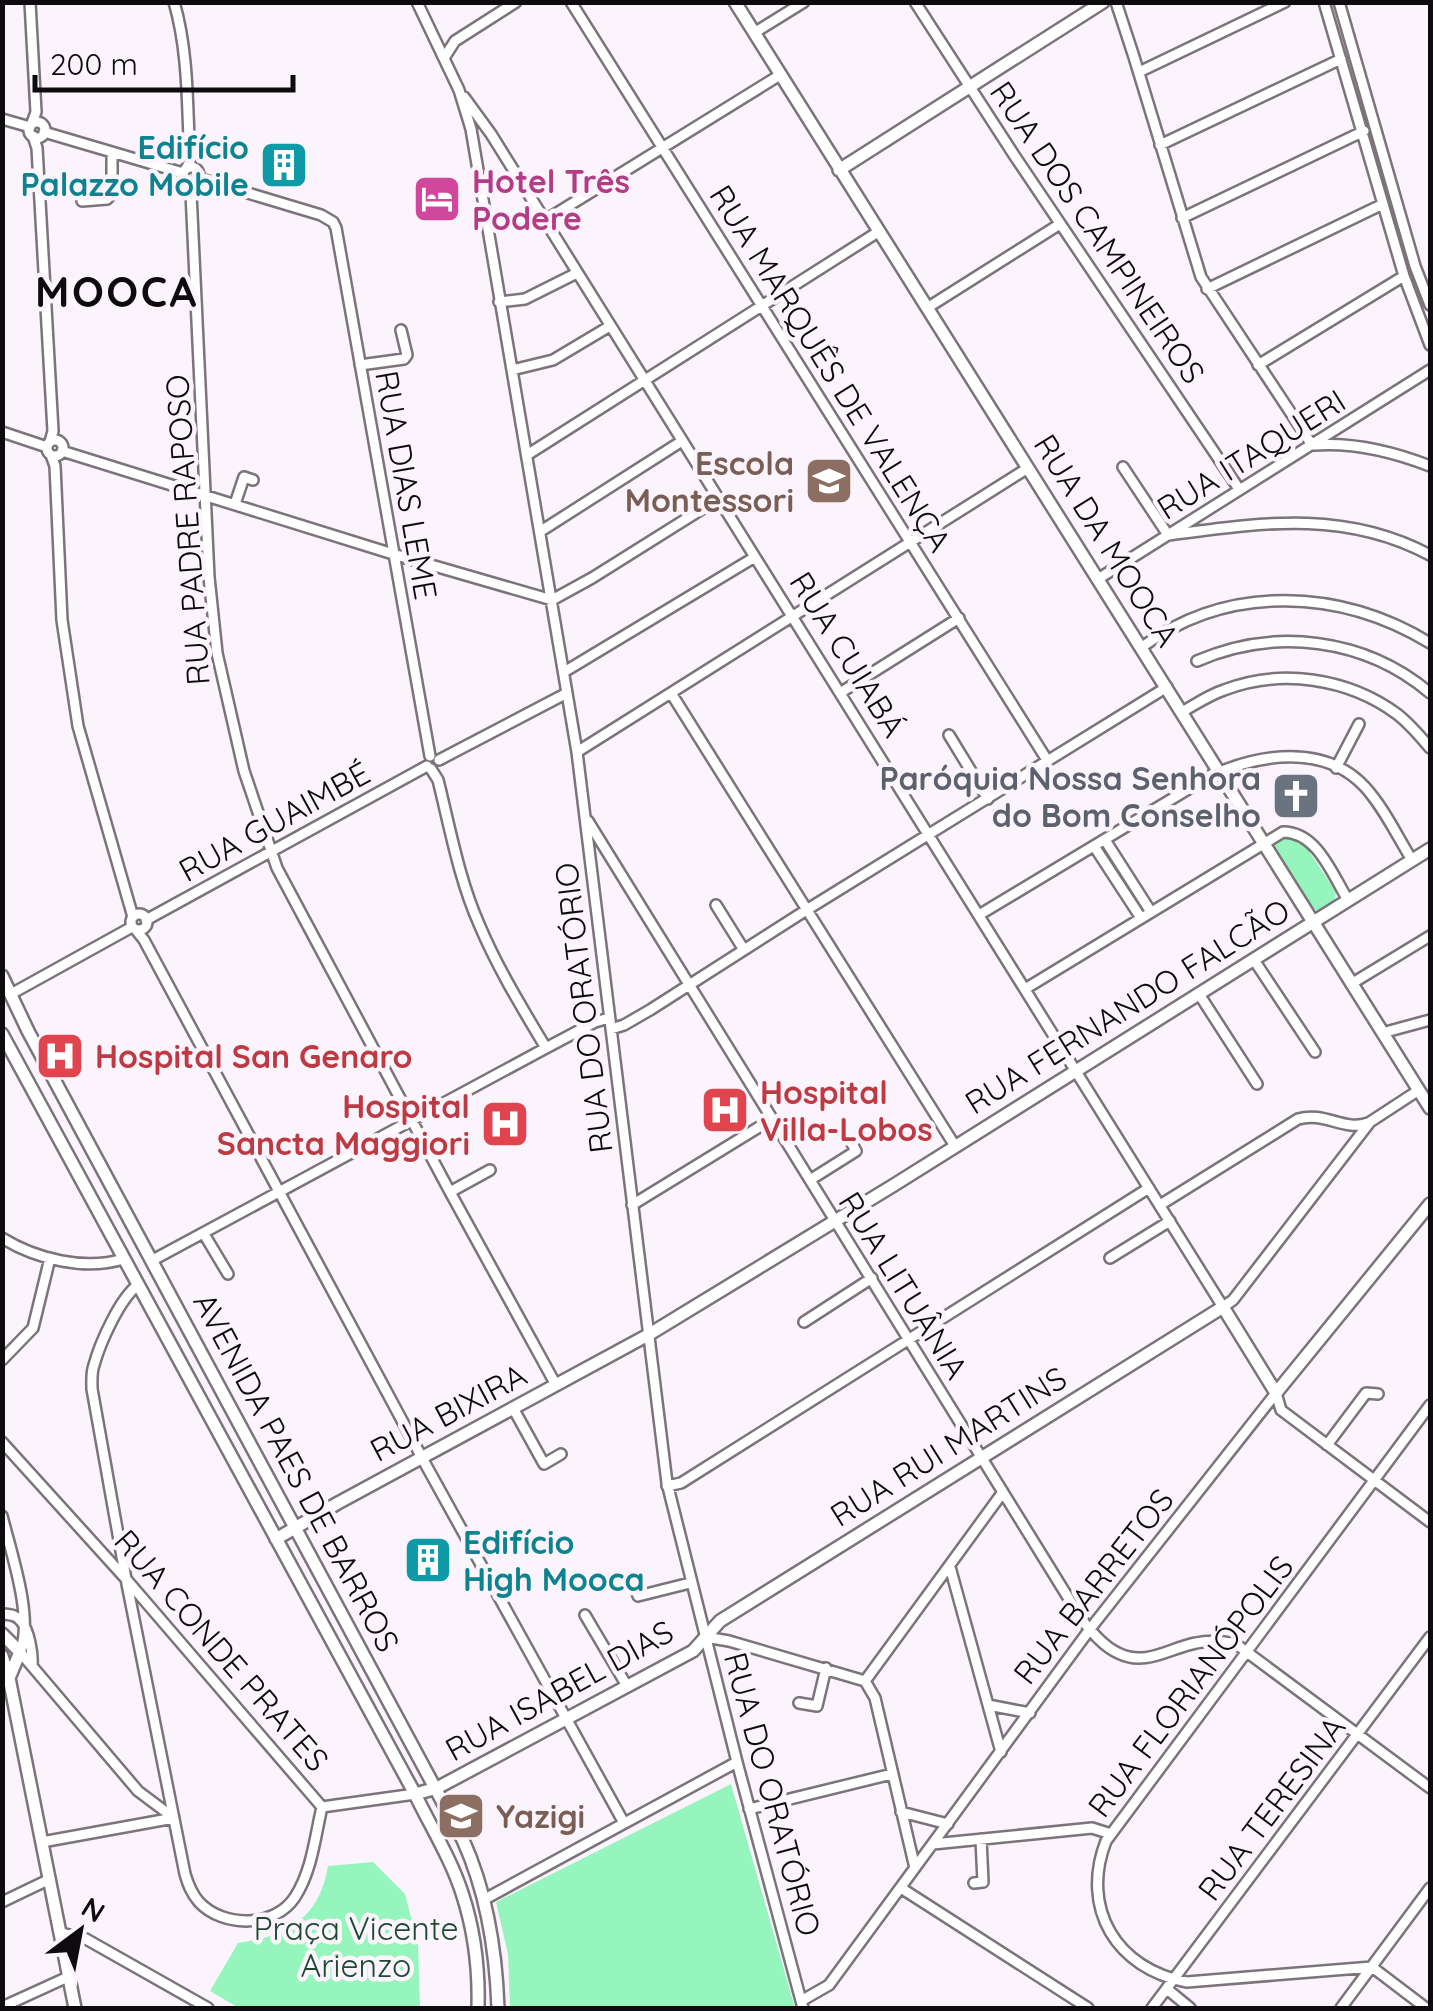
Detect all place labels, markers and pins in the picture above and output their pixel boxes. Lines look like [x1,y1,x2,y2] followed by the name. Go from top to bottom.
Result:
[20,127,249,204] place label: Edifício Palazzo Mobile
[258,139,310,191] building icon: Edifício Palazzo Mobile
[472,161,630,238] place label: Hotel Três Podere
[411,173,463,225] hotel icon: Hotel Três Podere
[625,443,794,520] place label: Escola Montessori
[803,455,855,507] school or university icon: Escola Montessori
[879,758,1261,835] place label: Paróquia Nossa Senhora do Bom Conselho
[1270,770,1322,822] church icon: Paróquia Nossa Senhora do Bom Conselho
[34,1030,86,1082] hospital icon: Hospital San Genaro
[95,1036,413,1076] place label: Hospital San Genaro
[760,1072,933,1149] place label: Hospital Villa-Lobos
[699,1084,751,1136] hospital icon: Hospital Villa-Lobos
[217,1086,470,1163] place label: Hospital Sancta Maggiori
[479,1098,531,1150] hospital icon: Hospital Sancta Maggiori
[463,1522,645,1599] place label: Edifício High Mooca
[402,1534,454,1586] building icon: Edifício High Mooca
[435,1790,487,1842] school or university icon: Yazigi
[496,1796,585,1836] place label: Yazigi

